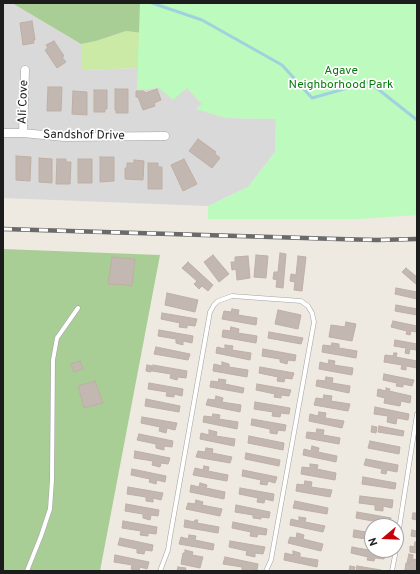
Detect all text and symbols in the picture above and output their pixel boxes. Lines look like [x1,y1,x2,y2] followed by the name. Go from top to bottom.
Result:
[289,65,393,93] park label: Agave Neighborhood Park
[16,80,32,124] street label: Ali Cove
[43,128,125,144] street label: Sandshof Drive
[364,518,404,558] north arrow
[366,536,382,548] text: N

